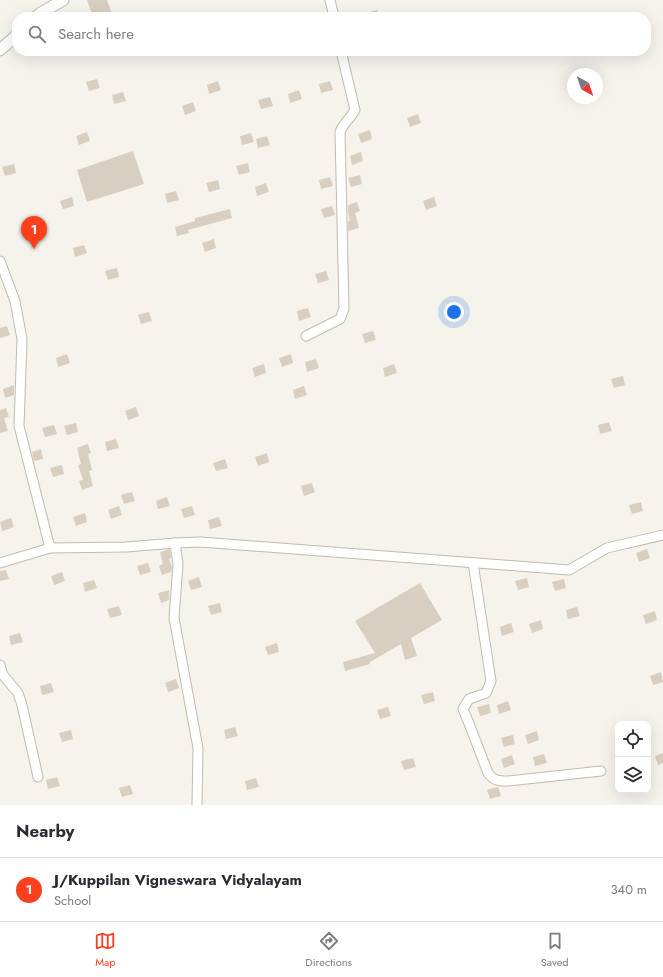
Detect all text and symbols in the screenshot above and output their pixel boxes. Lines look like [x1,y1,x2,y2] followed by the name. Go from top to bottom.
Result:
[12,12,651,56] search box
[26,23,48,45] icon: search
[58,23,134,45] text: Search here
[567,68,603,104] north arrow
[21,216,47,249] pin: 1
[444,302,464,322] your location
[615,721,651,793] map controls
[615,721,651,757] button: locate
[615,757,651,793] button: layers
[16,819,74,843] text: Nearby
[54,869,302,891] text: J/Kuppilan Vigneswara Vidyalayam
[26,880,32,899] text: 1
[610,880,647,899] text: 340 m
[54,891,91,910] text: School
[94,930,116,970] tab: Map
[305,930,352,970] tab: Directions
[541,930,569,970] tab: Saved

